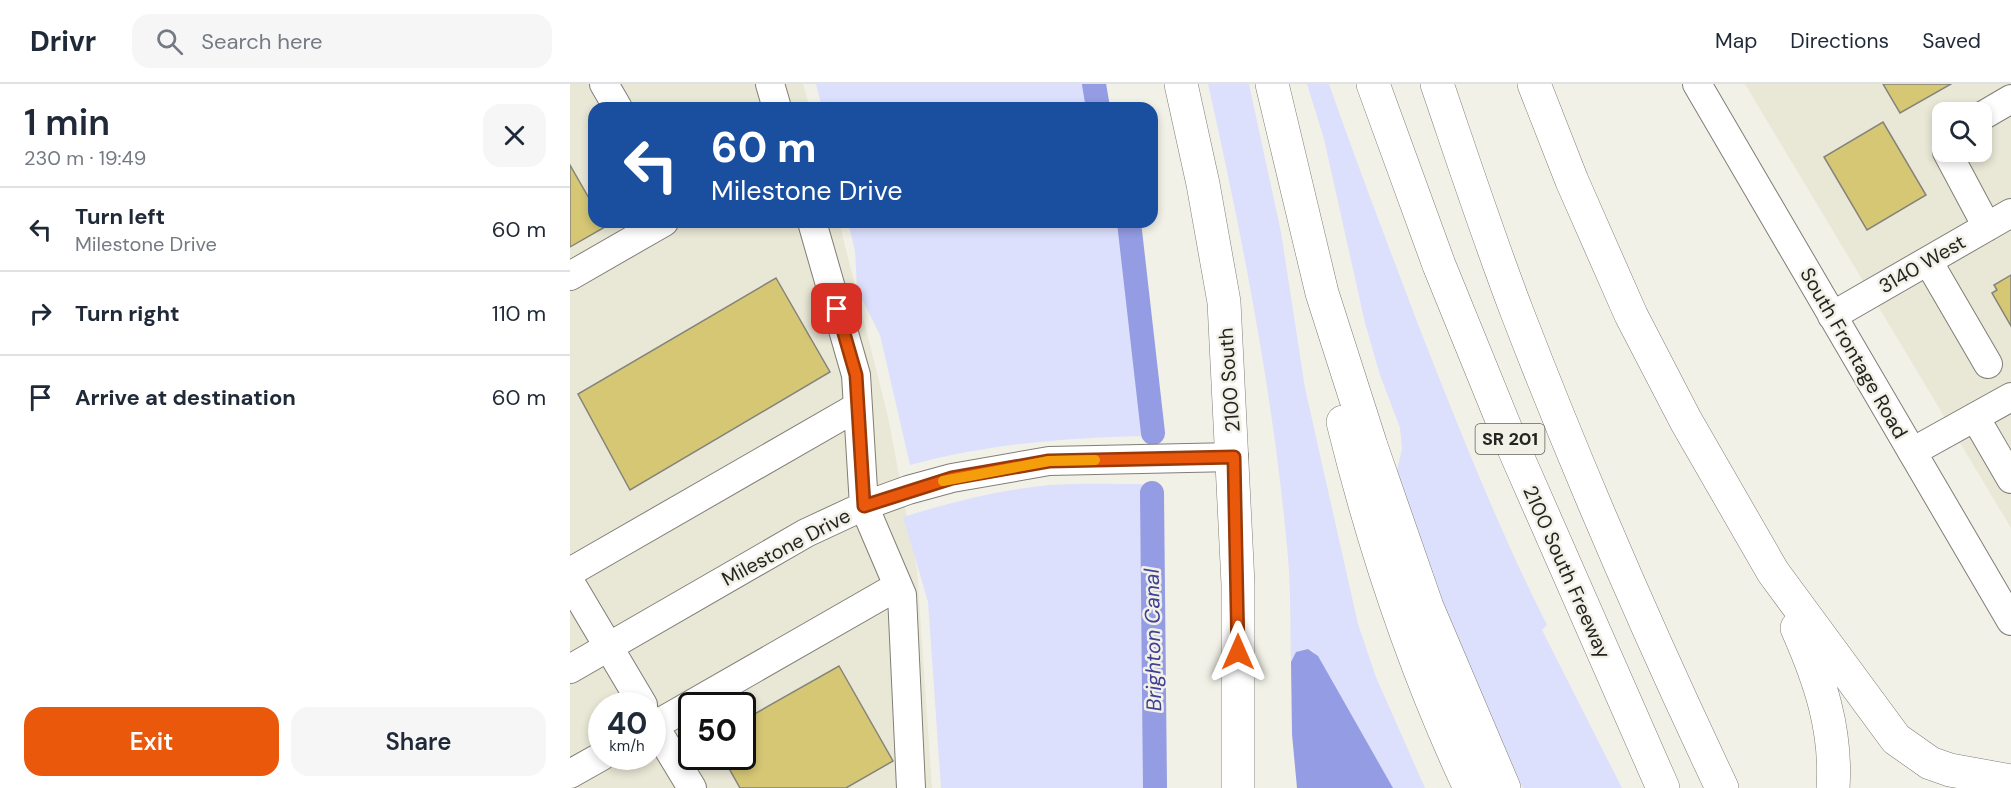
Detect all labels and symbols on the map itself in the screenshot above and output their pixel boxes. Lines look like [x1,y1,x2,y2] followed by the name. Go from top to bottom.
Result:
[1874,229,1970,299] street label: 3140 West
[1794,263,1914,443] street label: South Frontage Road
[811,283,862,334] pin
[1212,327,1246,433] street label: 2100 South
[1476,424,1544,454] road number: SR 201
[1517,481,1617,663] street label: 2100 South Freeway
[717,502,855,592] street label: Milestone Drive
[1138,568,1168,712] water label: Brighton Canal
[1206,620,1270,684] position arrow
[678,692,756,770] speed limit sign: 50

